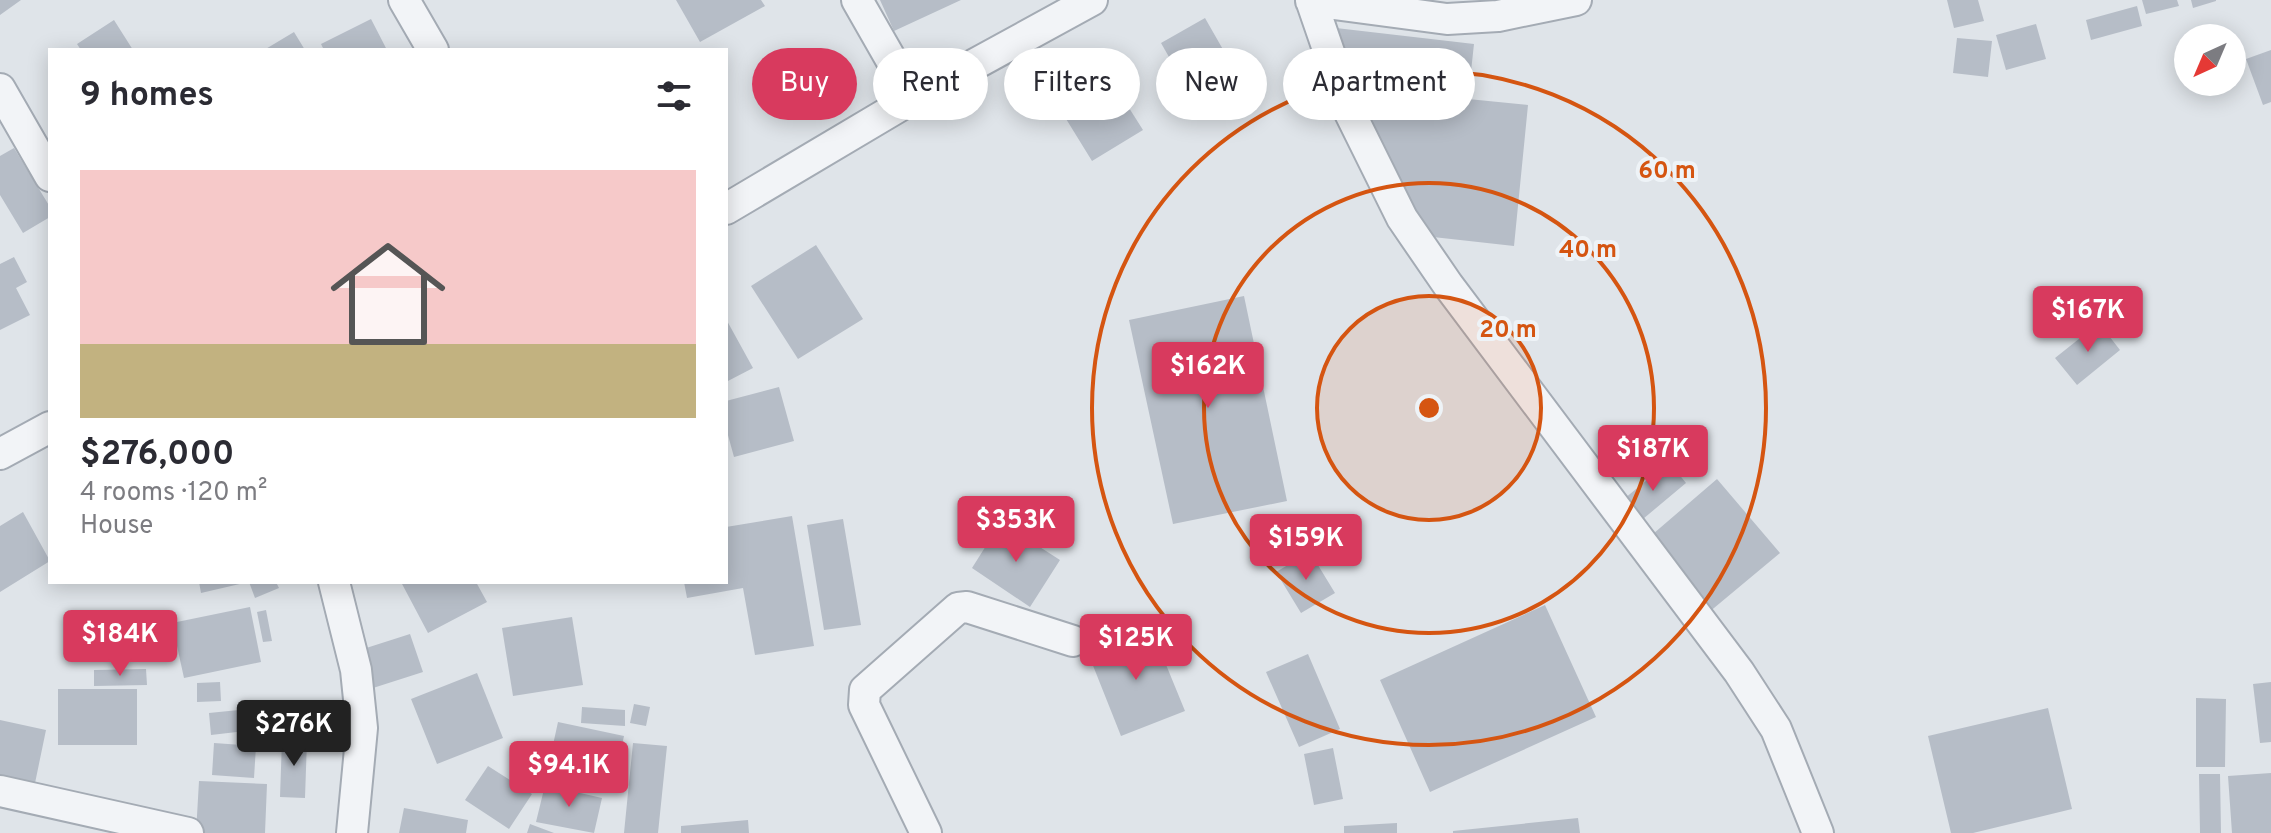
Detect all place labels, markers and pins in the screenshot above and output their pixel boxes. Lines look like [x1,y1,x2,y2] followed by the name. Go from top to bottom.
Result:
[2032,286,2144,354] pin: $167K
[1152,342,1264,410] pin: $162K
[1415,394,1443,422] centre of rings
[1597,425,1709,493] pin: $187K
[960,496,1072,564] pin: $353K
[1250,514,1362,582] pin: $159K
[64,610,176,678] pin: $184K
[1080,614,1192,682] pin: $125K
[238,700,350,768] pin: $276K
[504,741,634,809] pin: $94.1K

